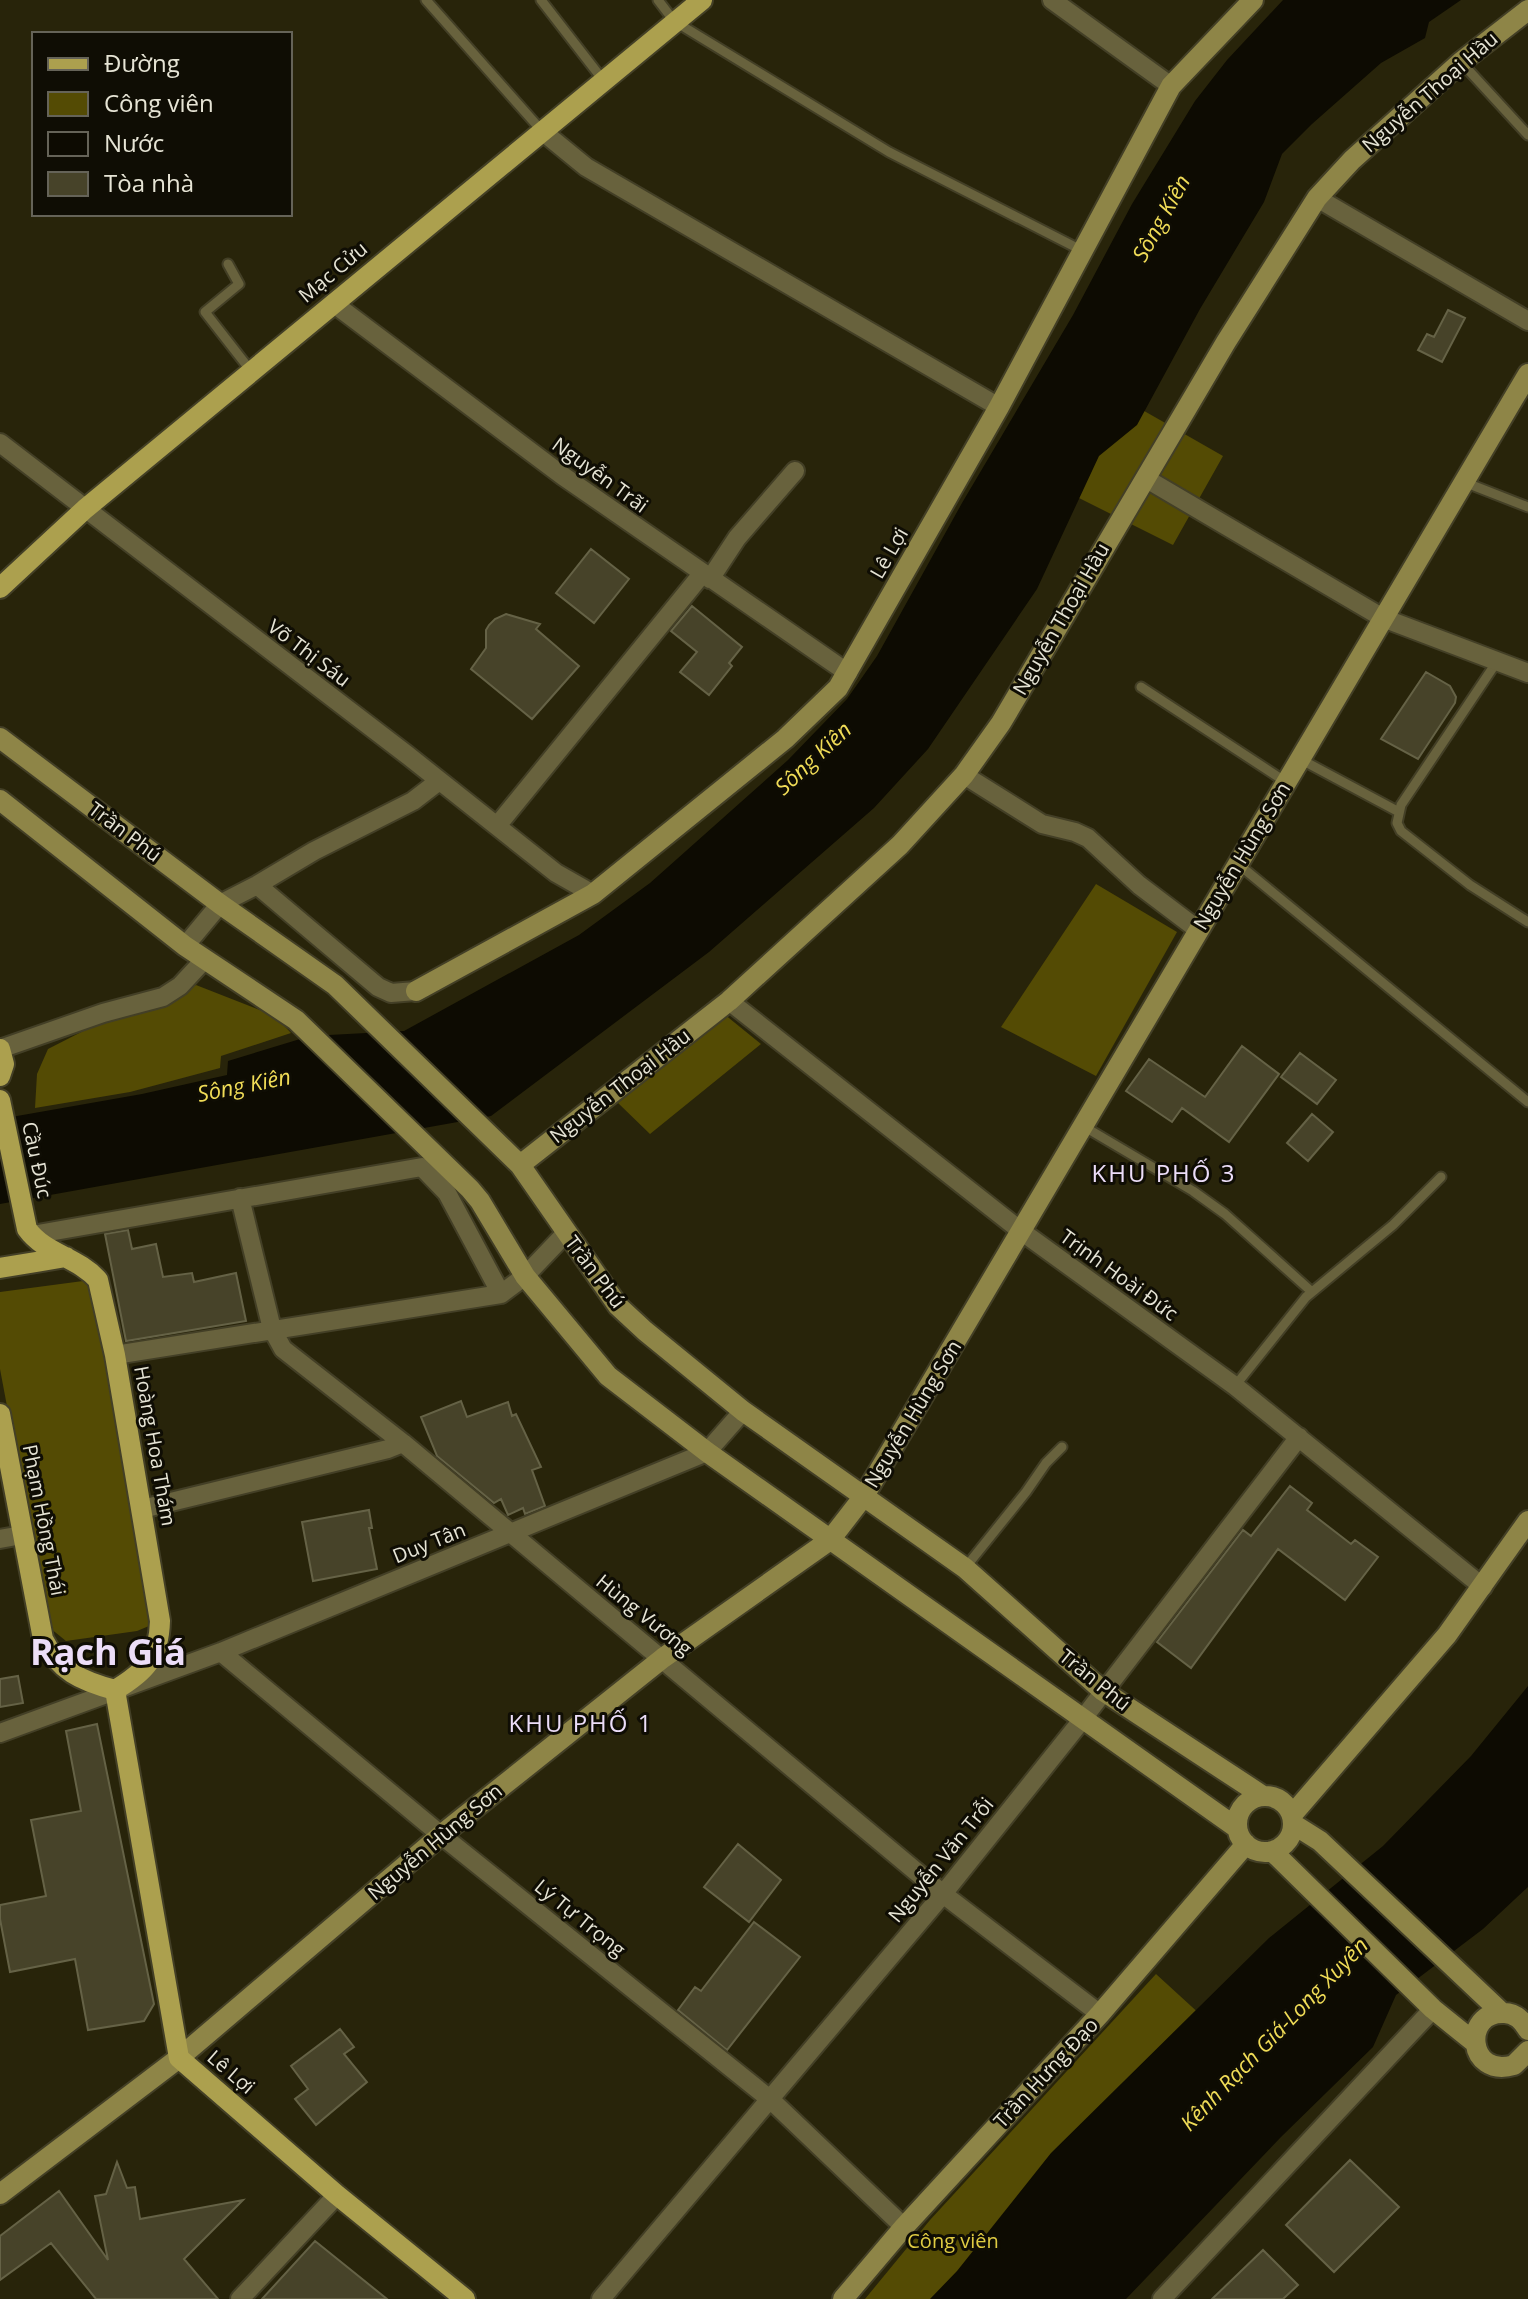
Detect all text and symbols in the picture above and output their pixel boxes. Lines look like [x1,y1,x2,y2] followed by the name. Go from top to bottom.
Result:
[1356,25,1503,158] street label: Nguyễn Thoại Hầu
[32,32,292,216] legend
[104,46,180,79] text: Đường
[104,86,214,119] text: Công viên
[104,126,164,159] text: Nước
[104,166,194,199] text: Tòa nhà
[1124,169,1196,266] water label: Sông Kiên
[293,235,373,308] street label: Mạc Cửu
[547,431,654,519] street label: Nguyễn Trãi
[863,522,914,583] street label: Lê Lợi
[1006,538,1115,700] street label: Nguyễn Thoại Hầu
[262,613,356,693] street label: Võ Thị Sáu
[767,714,857,801] water label: Sông Kiên
[1187,777,1296,935] street label: Nguyễn Hùng Sơn
[84,795,167,868] street label: Trần Phú
[544,1022,696,1149] street label: Nguyễn Thoại Hầu
[194,1060,293,1108] water label: Sông Kiên
[16,1119,59,1201] street label: Cầu Đúc
[1092,1156,1236,1189] district label: KHU PHỐ 3
[1055,1223,1184,1327] street label: Trịnh Hoài Đức
[559,1230,632,1313] street label: Trần Phú
[858,1335,967,1493] street label: Nguyễn Hùng Sơn
[128,1364,183,1528] street label: Hoàng Hoa Thám
[17,1442,72,1598] street label: Phạm Hồng Thái
[388,1516,469,1569] street label: Duy Tân
[591,1568,698,1662] street label: Hùng Vương
[30,1627,186,1676] district label: Rạch Giá
[1054,1643,1137,1717] street label: Trần Phú
[509,1706,653,1739] district label: KHU PHỐ 1
[362,1777,508,1906] street label: Nguyễn Hùng Sơn
[882,1791,999,1928] street label: Nguyễn Văn Trỗi
[529,1873,631,1963] street label: Lý Tự Trọng
[1173,1930,1374,2137] water label: Kênh Rạch Giá-Long Xuyên
[987,2012,1104,2134] street label: Trần Hưng Đạo
[202,2044,261,2100] street label: Lê Lợi
[907,2227,999,2254] park label: Công viên

